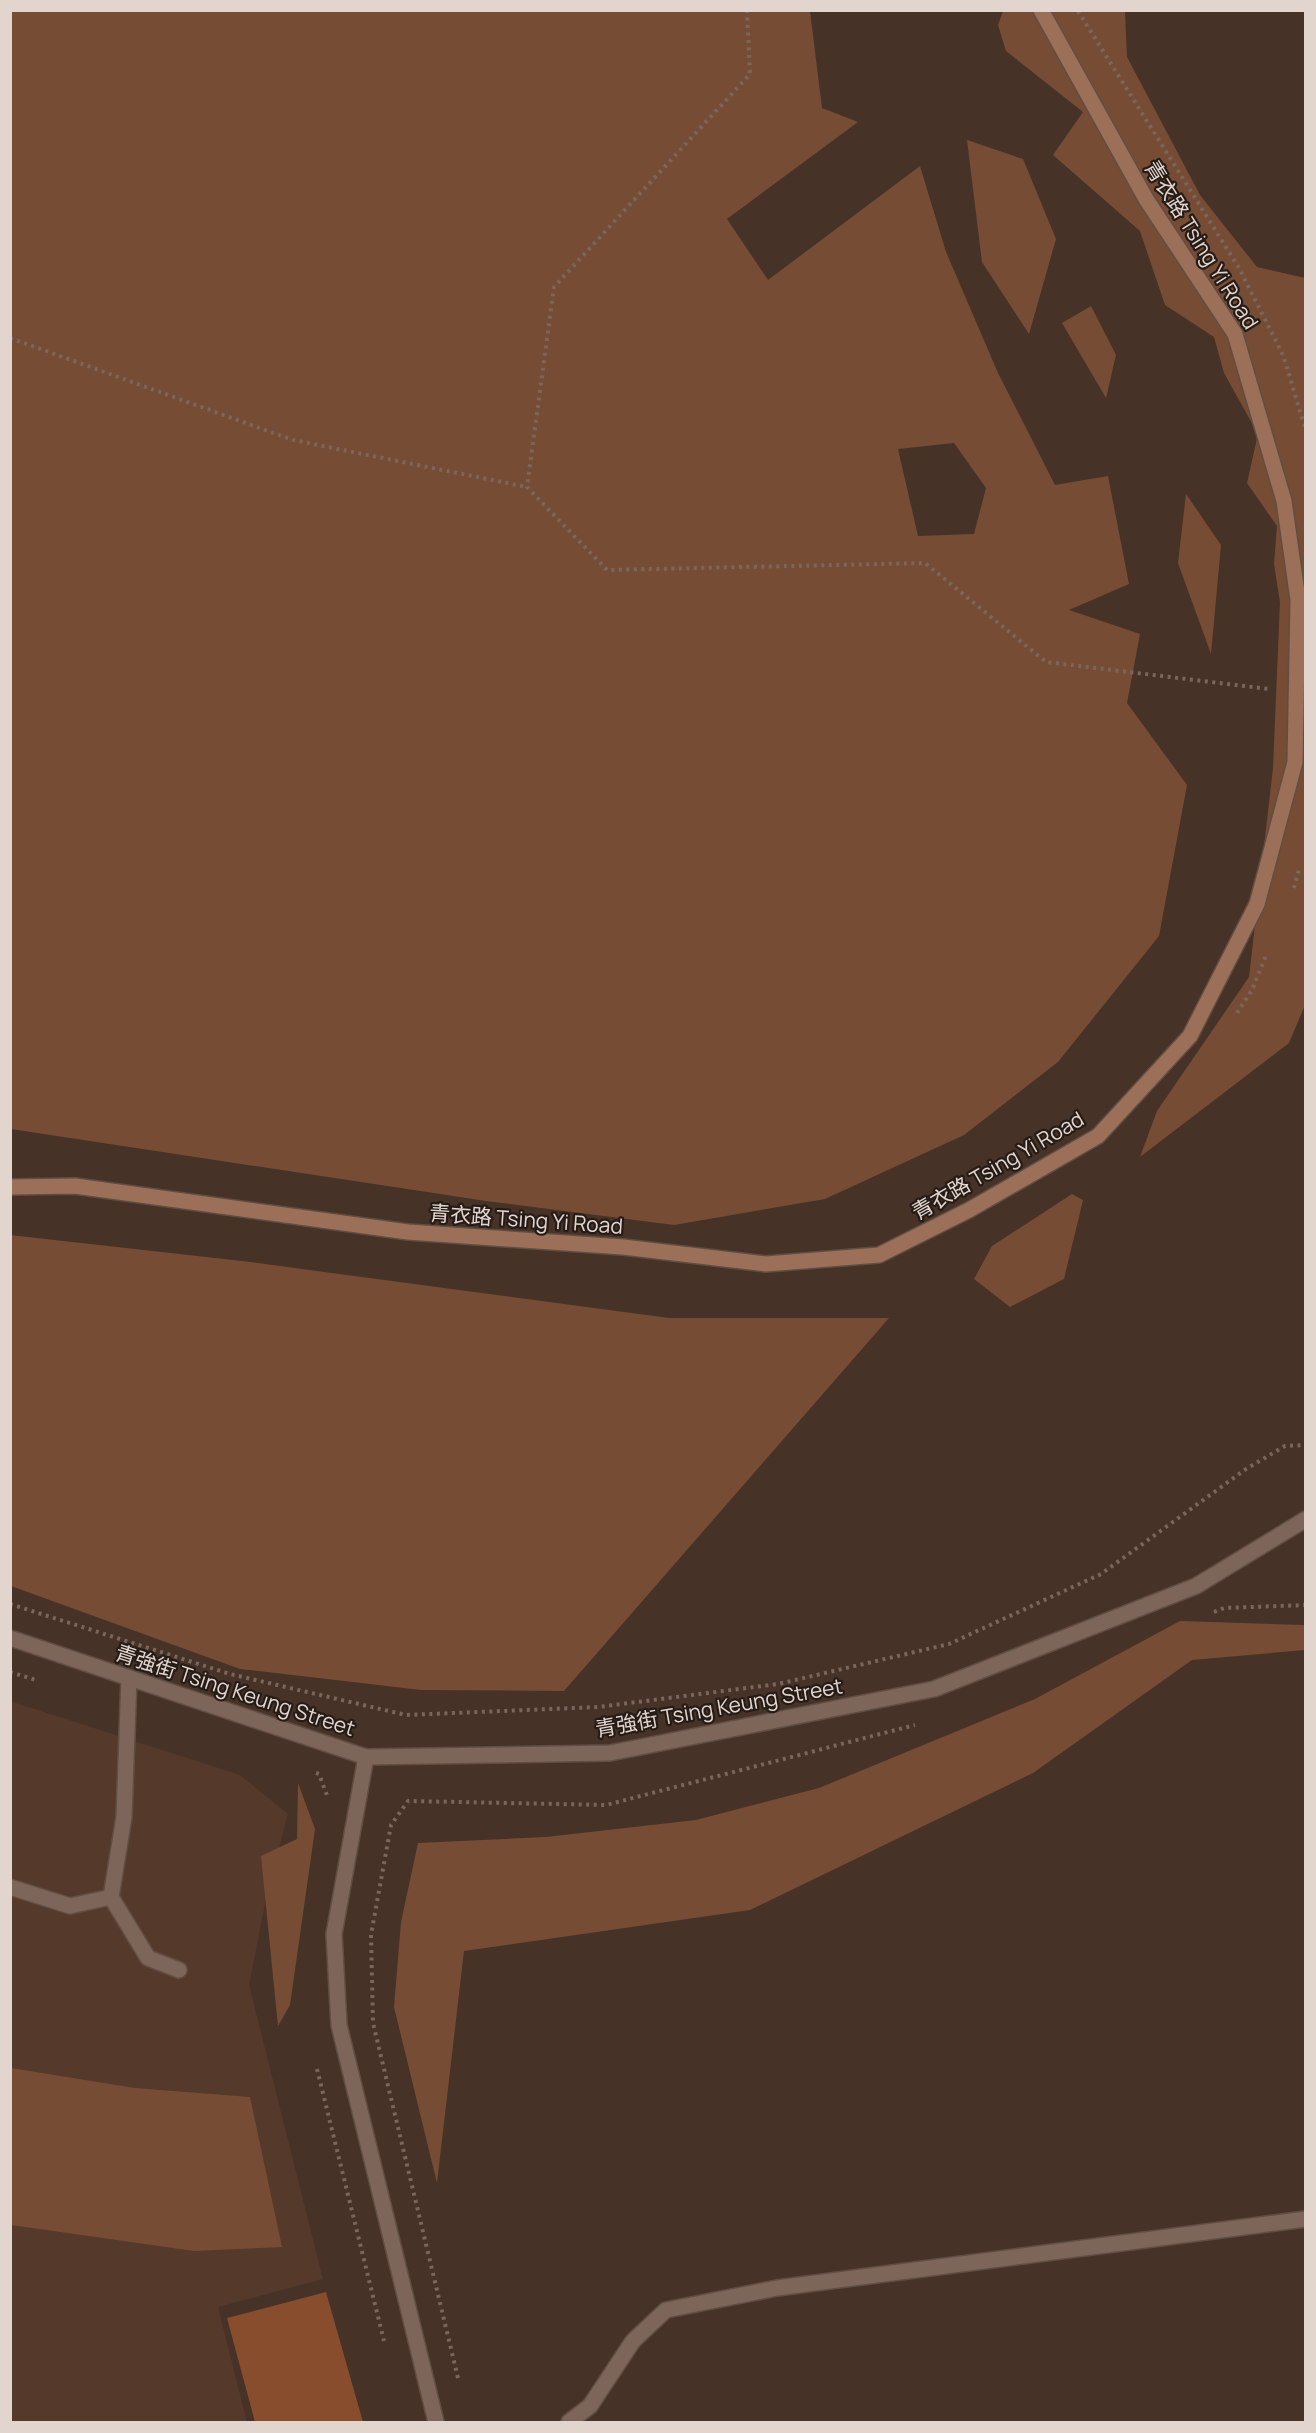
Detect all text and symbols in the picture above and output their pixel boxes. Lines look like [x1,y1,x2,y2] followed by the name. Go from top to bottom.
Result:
[1139,155,1265,334] street label: 青衣路 Tsing Yi Road
[906,1104,1089,1226] street label: 青衣路 Tsing Yi Road
[428,1198,624,1240] street label: 青衣路 Tsing Yi Road
[112,1638,359,1742] street label: 青強街 Tsing Keung Street
[593,1671,845,1743] street label: 青強街 Tsing Keung Street

